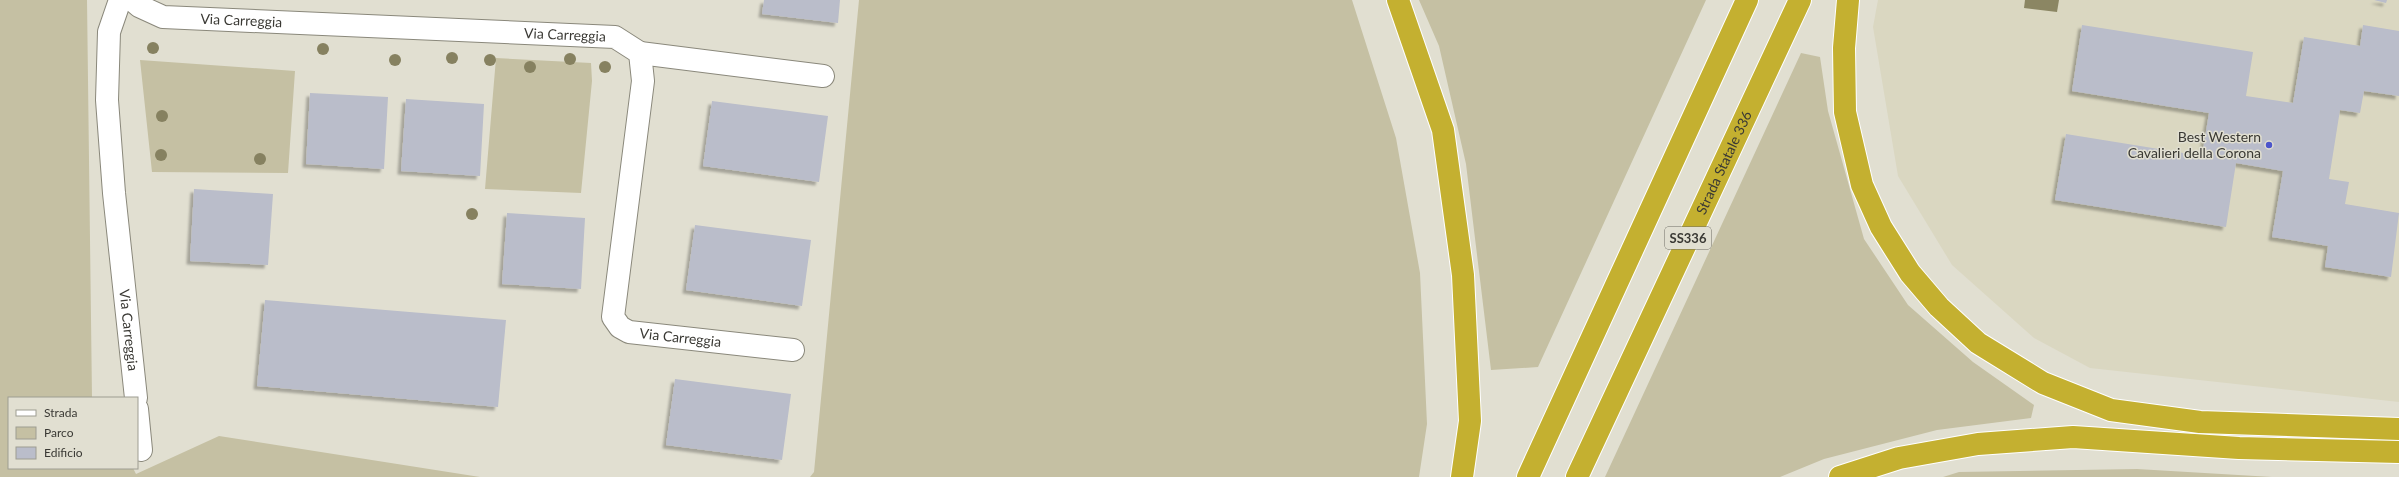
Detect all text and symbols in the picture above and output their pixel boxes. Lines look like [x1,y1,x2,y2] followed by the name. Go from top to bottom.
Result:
[200,10,283,30] street label: Via Carreggia
[524,24,606,45] street label: Via Carreggia
[1692,108,1755,217] street label: Strada Statale 336
[2128,128,2261,161] place label: Best Western Cavalieri della Corona
[2264,140,2274,150] marker: Best Western Cavalieri della Corona
[1665,227,1711,249] road number: SS336
[116,288,142,372] street label: Via Carreggia
[639,324,722,350] street label: Via Carreggia
[8,397,138,469] legend
[44,405,77,420] text: Strada
[44,425,74,440] text: Parco
[44,445,83,460] text: Edificio

